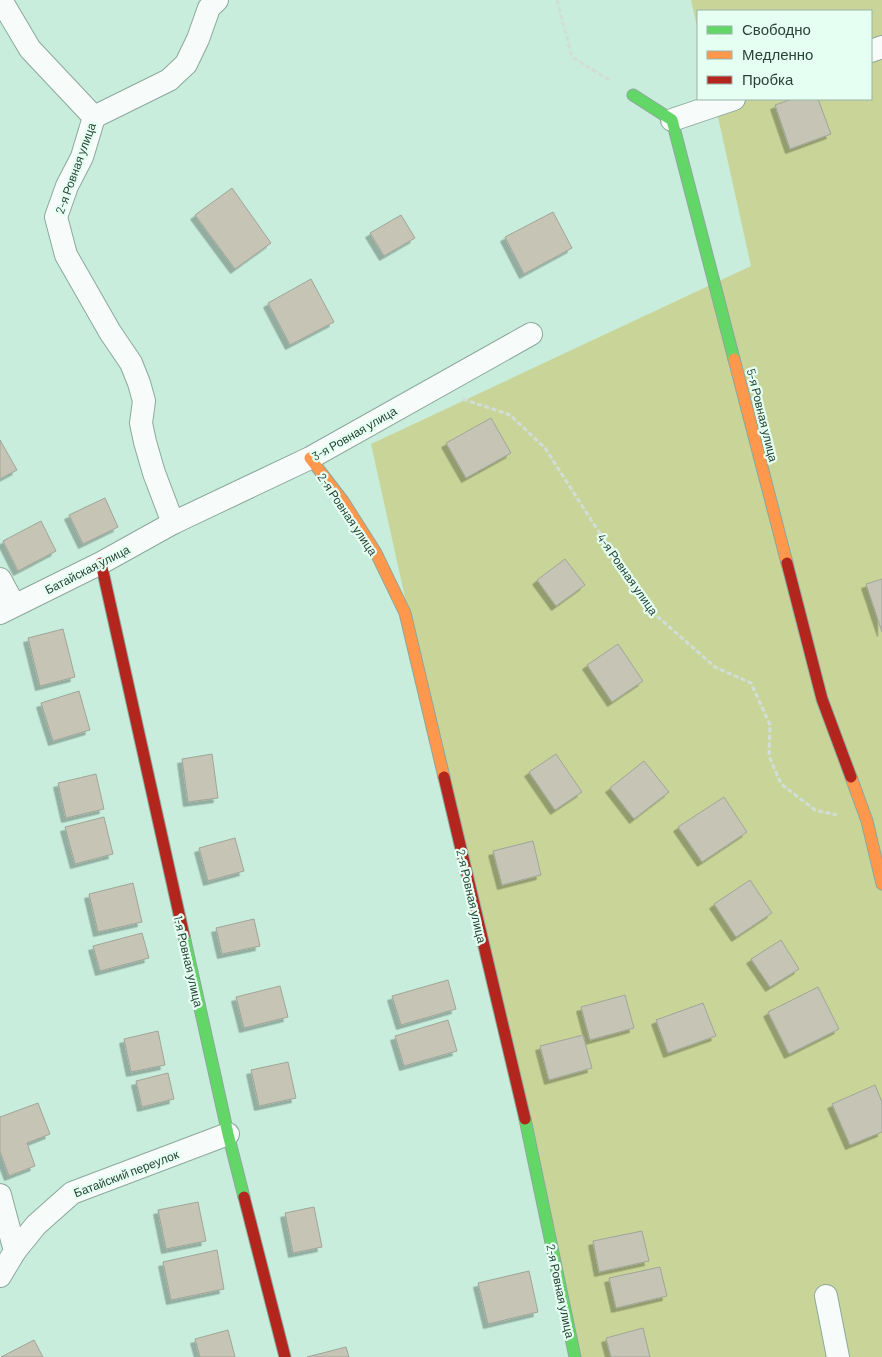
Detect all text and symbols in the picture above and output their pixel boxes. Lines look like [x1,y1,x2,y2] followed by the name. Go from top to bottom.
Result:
[697,10,872,100] legend
[742,20,811,38] text: Свободно
[742,45,813,63] text: Медленно
[742,70,794,88] text: Пробка
[52,120,99,216] street label: 2-я Ровная улица
[744,367,781,464] street label: 5-я Ровная улица
[309,403,400,464] street label: 3-я Ровная улица
[315,470,381,558] street label: 2-я Ровная улица
[594,531,661,618] street label: 4-я Ровная улица
[42,541,132,597] street label: Батайская улица
[453,848,490,945] street label: 2-я Ровная улица
[171,914,206,1009] street label: 1-я Ровная улица
[72,1146,182,1200] street label: Батайский переулок
[543,1243,578,1340] street label: 2-я Ровная улица

